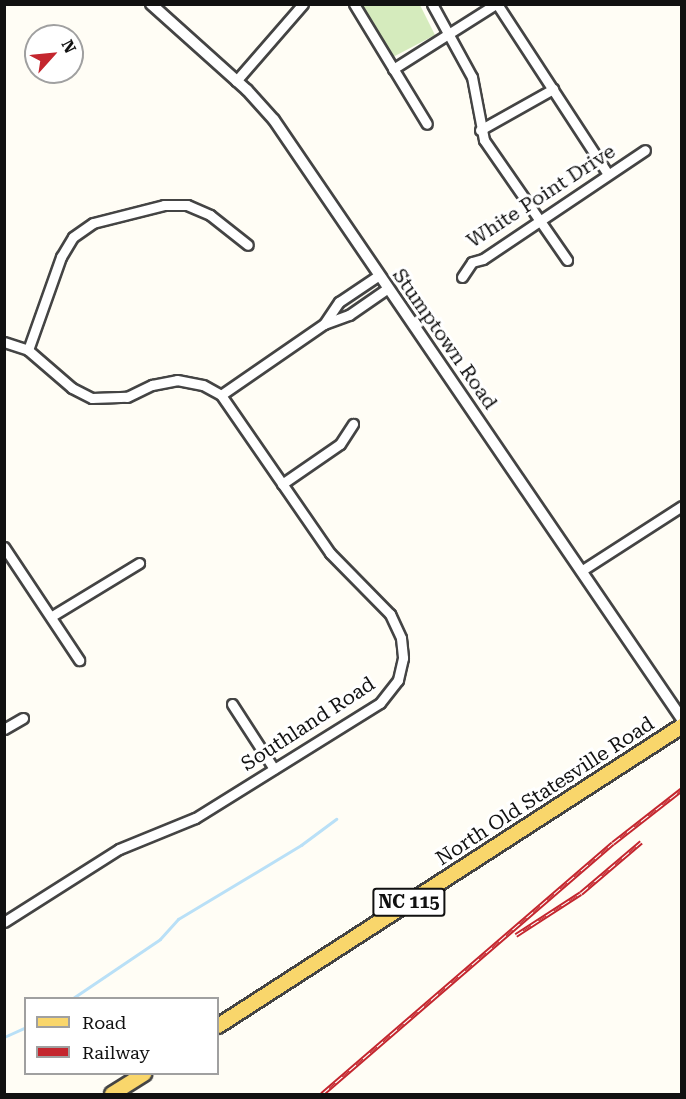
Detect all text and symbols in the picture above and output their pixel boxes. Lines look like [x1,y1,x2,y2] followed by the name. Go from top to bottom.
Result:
[24,24,84,84] north arrow
[57,37,80,56] text: N
[462,139,620,253] street label: White Point Drive
[387,264,503,414] street label: Stumptown Road
[237,672,379,776] street label: Southland Road
[431,711,659,871] street label: North Old Statesville Road
[372,887,446,917] road number: NC 115
[24,997,219,1075] legend
[82,1012,126,1033] text: Road
[82,1042,150,1063] text: Railway

